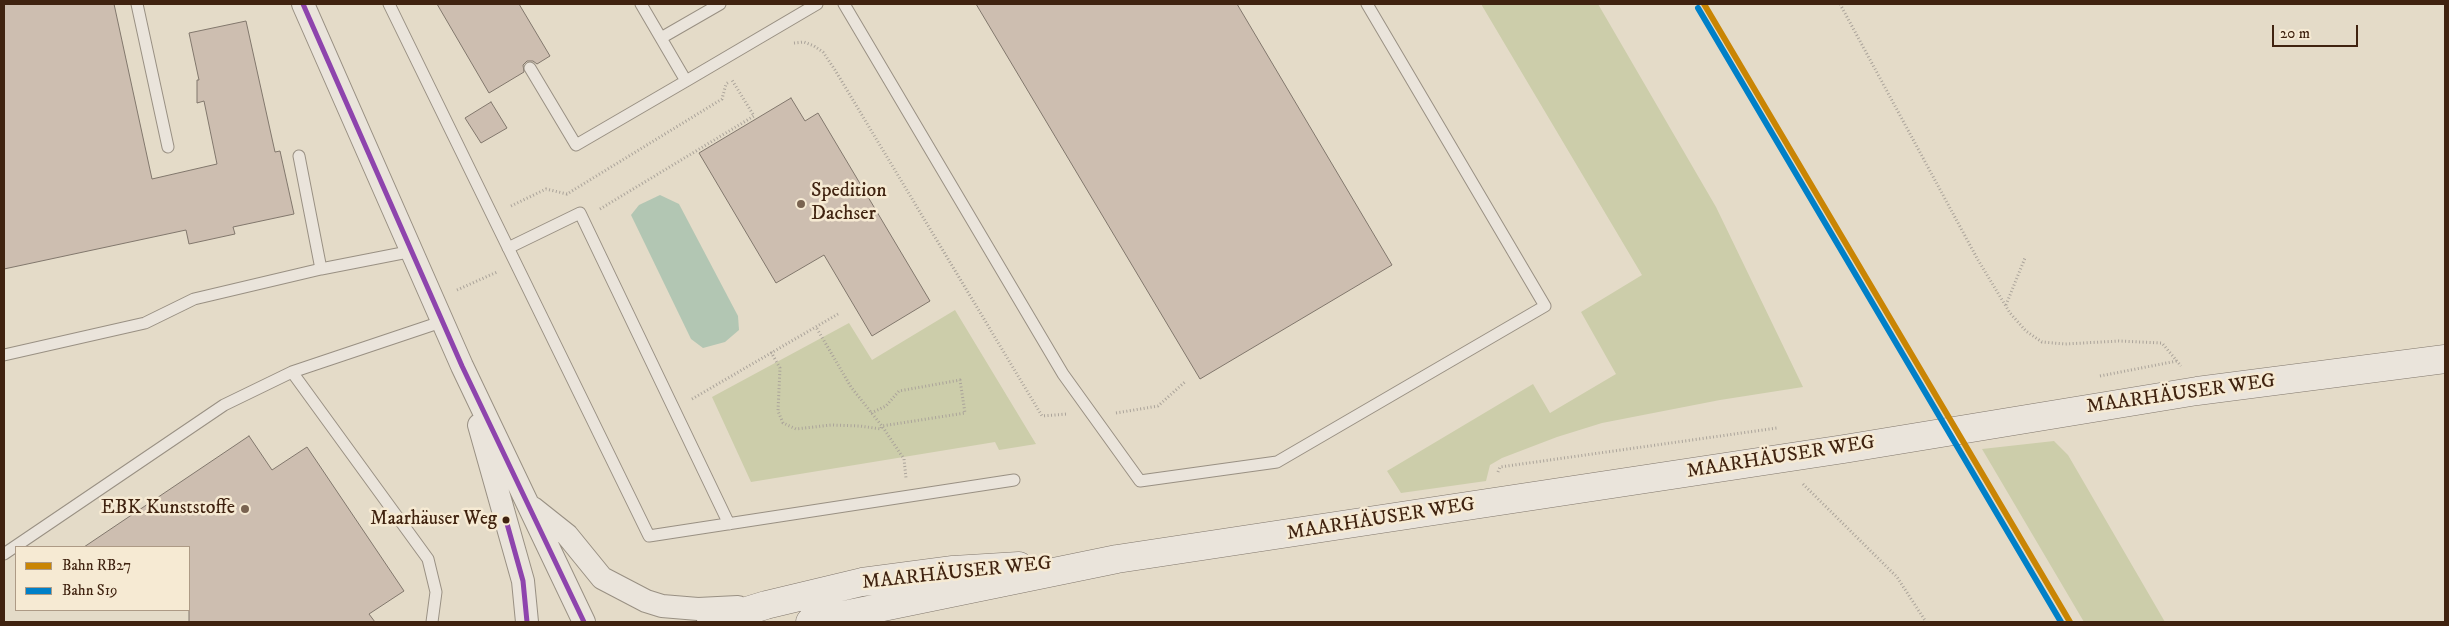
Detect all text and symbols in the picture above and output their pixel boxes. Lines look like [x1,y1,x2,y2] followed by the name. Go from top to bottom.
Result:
[2274,15,2360,47] scale bar
[2280,24,2310,43] text: 20 m
[811,180,887,227] place label: Spedition Dachser
[795,198,807,210] marker: Spedition Dachser
[2085,370,2277,420] street label: MAARHÄUSER WEG
[1685,431,1877,485] street label: MAARHÄUSER WEG
[1285,493,1477,547] street label: MAARHÄUSER WEG
[101,497,235,521] place label: EBK Kunststoffe
[239,503,251,515] marker: EBK Kunststoffe
[370,509,497,531] place label: Maarhäuser Weg
[501,515,511,525] marker: Maarhäuser Weg
[15,546,190,611] legend
[861,552,1053,596] street label: MAARHÄUSER WEG
[62,556,131,575] text: Bahn RB27
[62,581,118,600] text: Bahn S19

